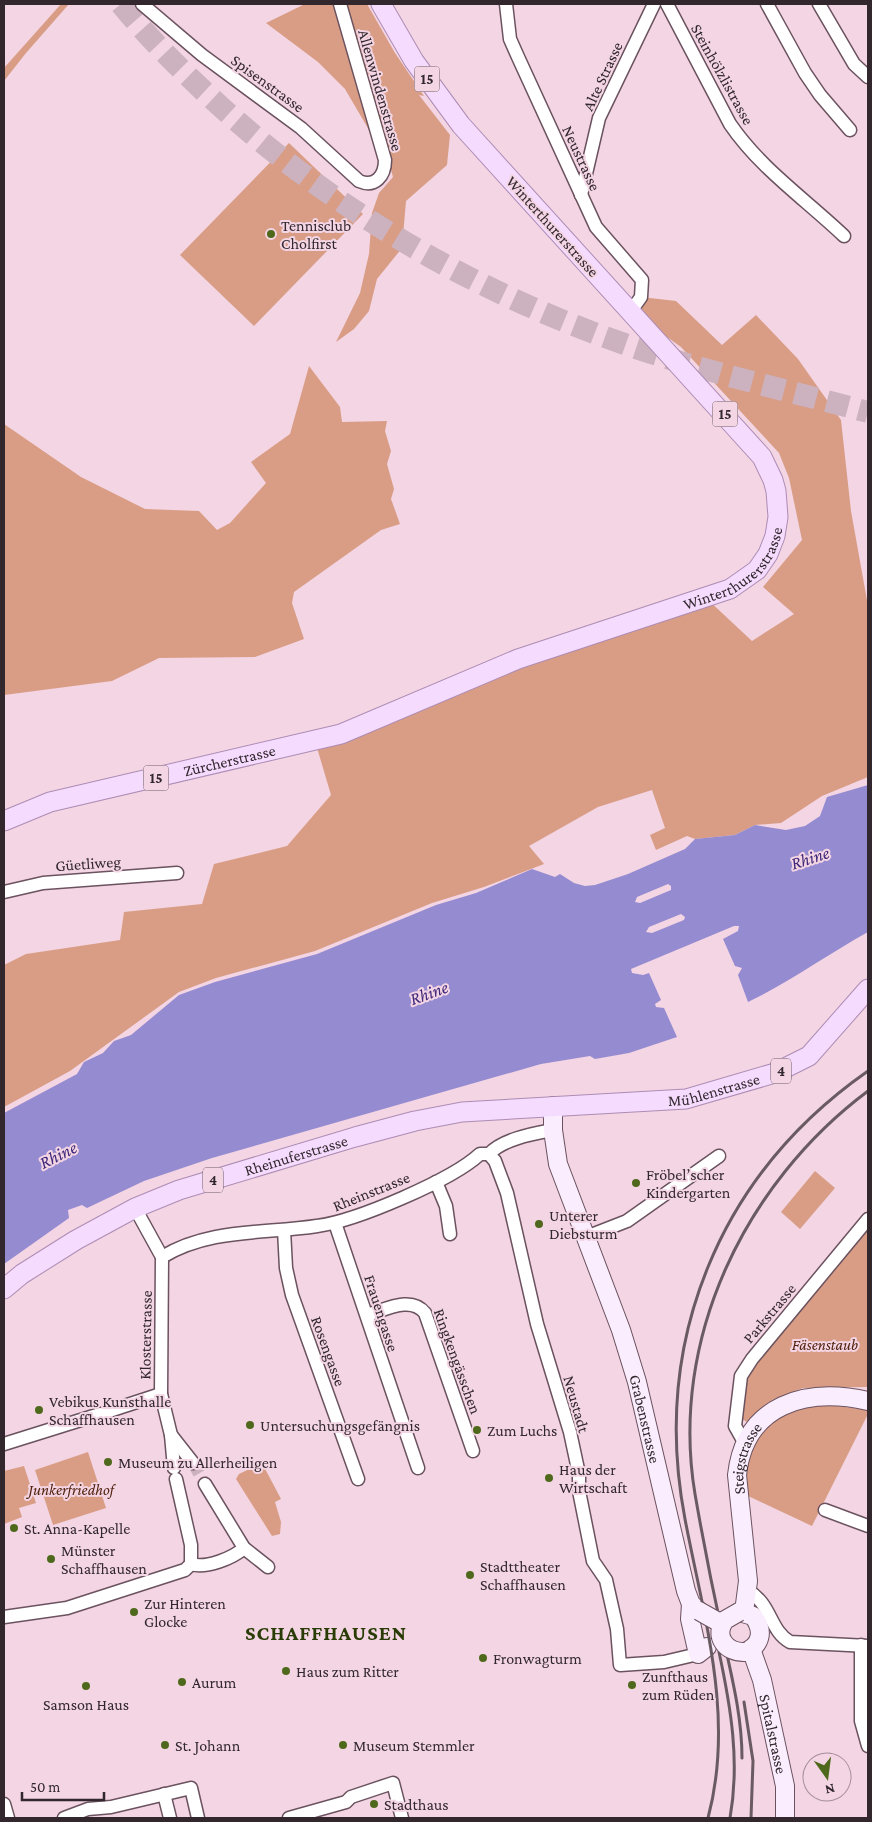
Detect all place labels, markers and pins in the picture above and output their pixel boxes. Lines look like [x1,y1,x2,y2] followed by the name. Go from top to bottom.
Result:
[281,217,351,252] place label: Tennisclub Cholfirst
[265,228,277,240] marker: Tennisclub Cholfirst
[646,1166,731,1202] place label: Fröbel’scher Kindergarten
[630,1177,642,1189] marker: Fröbel’scher Kindergarten
[549,1207,618,1242] place label: Unterer Diebsturm
[533,1218,545,1230] marker: Unterer Diebsturm
[49,1393,171,1428] place label: Vebikus Kunsthalle Schaffhausen
[33,1404,45,1416] marker: Vebikus Kunsthalle Schaffhausen
[260,1417,420,1435] place label: Untersuchungsgefängnis
[244,1419,256,1431] marker: Untersuchungsgefängnis
[487,1422,557,1439] place label: Zum Luchs
[471,1424,483,1436] marker: Zum Luchs
[118,1454,278,1472] place label: Museum zu Allerheiligen
[102,1456,114,1468] marker: Museum zu Allerheiligen
[559,1461,628,1496] place label: Haus der Wirtschaft
[543,1472,555,1484] marker: Haus der Wirtschaft
[24,1520,130,1538] place label: St. Anna-Kapelle
[8,1522,20,1534] marker: St. Anna-Kapelle
[61,1542,147,1577] place label: Münster Schaffhausen
[45,1553,57,1565] marker: Münster Schaffhausen
[480,1558,566,1593] place label: Stadttheater Schaffhausen
[464,1569,476,1581] marker: Stadttheater Schaffhausen
[144,1595,226,1630] place label: Zur Hinteren Glocke
[128,1606,140,1618] marker: Zur Hinteren Glocke
[493,1650,582,1668] place label: Fronwagturm
[477,1652,489,1664] marker: Fronwagturm
[296,1663,399,1680] place label: Haus zum Ritter
[280,1665,292,1677] marker: Haus zum Ritter
[642,1668,715,1703] place label: Zunfthaus zum Rüden
[192,1674,237,1691] place label: Aurum
[176,1676,188,1688] marker: Aurum
[626,1679,638,1691] marker: Zunfthaus zum Rüden
[80,1680,92,1692] marker: Samson Haus
[43,1696,129,1713] place label: Samson Haus
[175,1737,241,1755] place label: St. Johann
[353,1737,475,1754] place label: Museum Stemmler
[159,1739,171,1751] marker: St. Johann
[337,1739,349,1751] marker: Museum Stemmler
[384,1796,449,1813] place label: Stadthaus
[368,1798,380,1810] marker: Stadthaus

